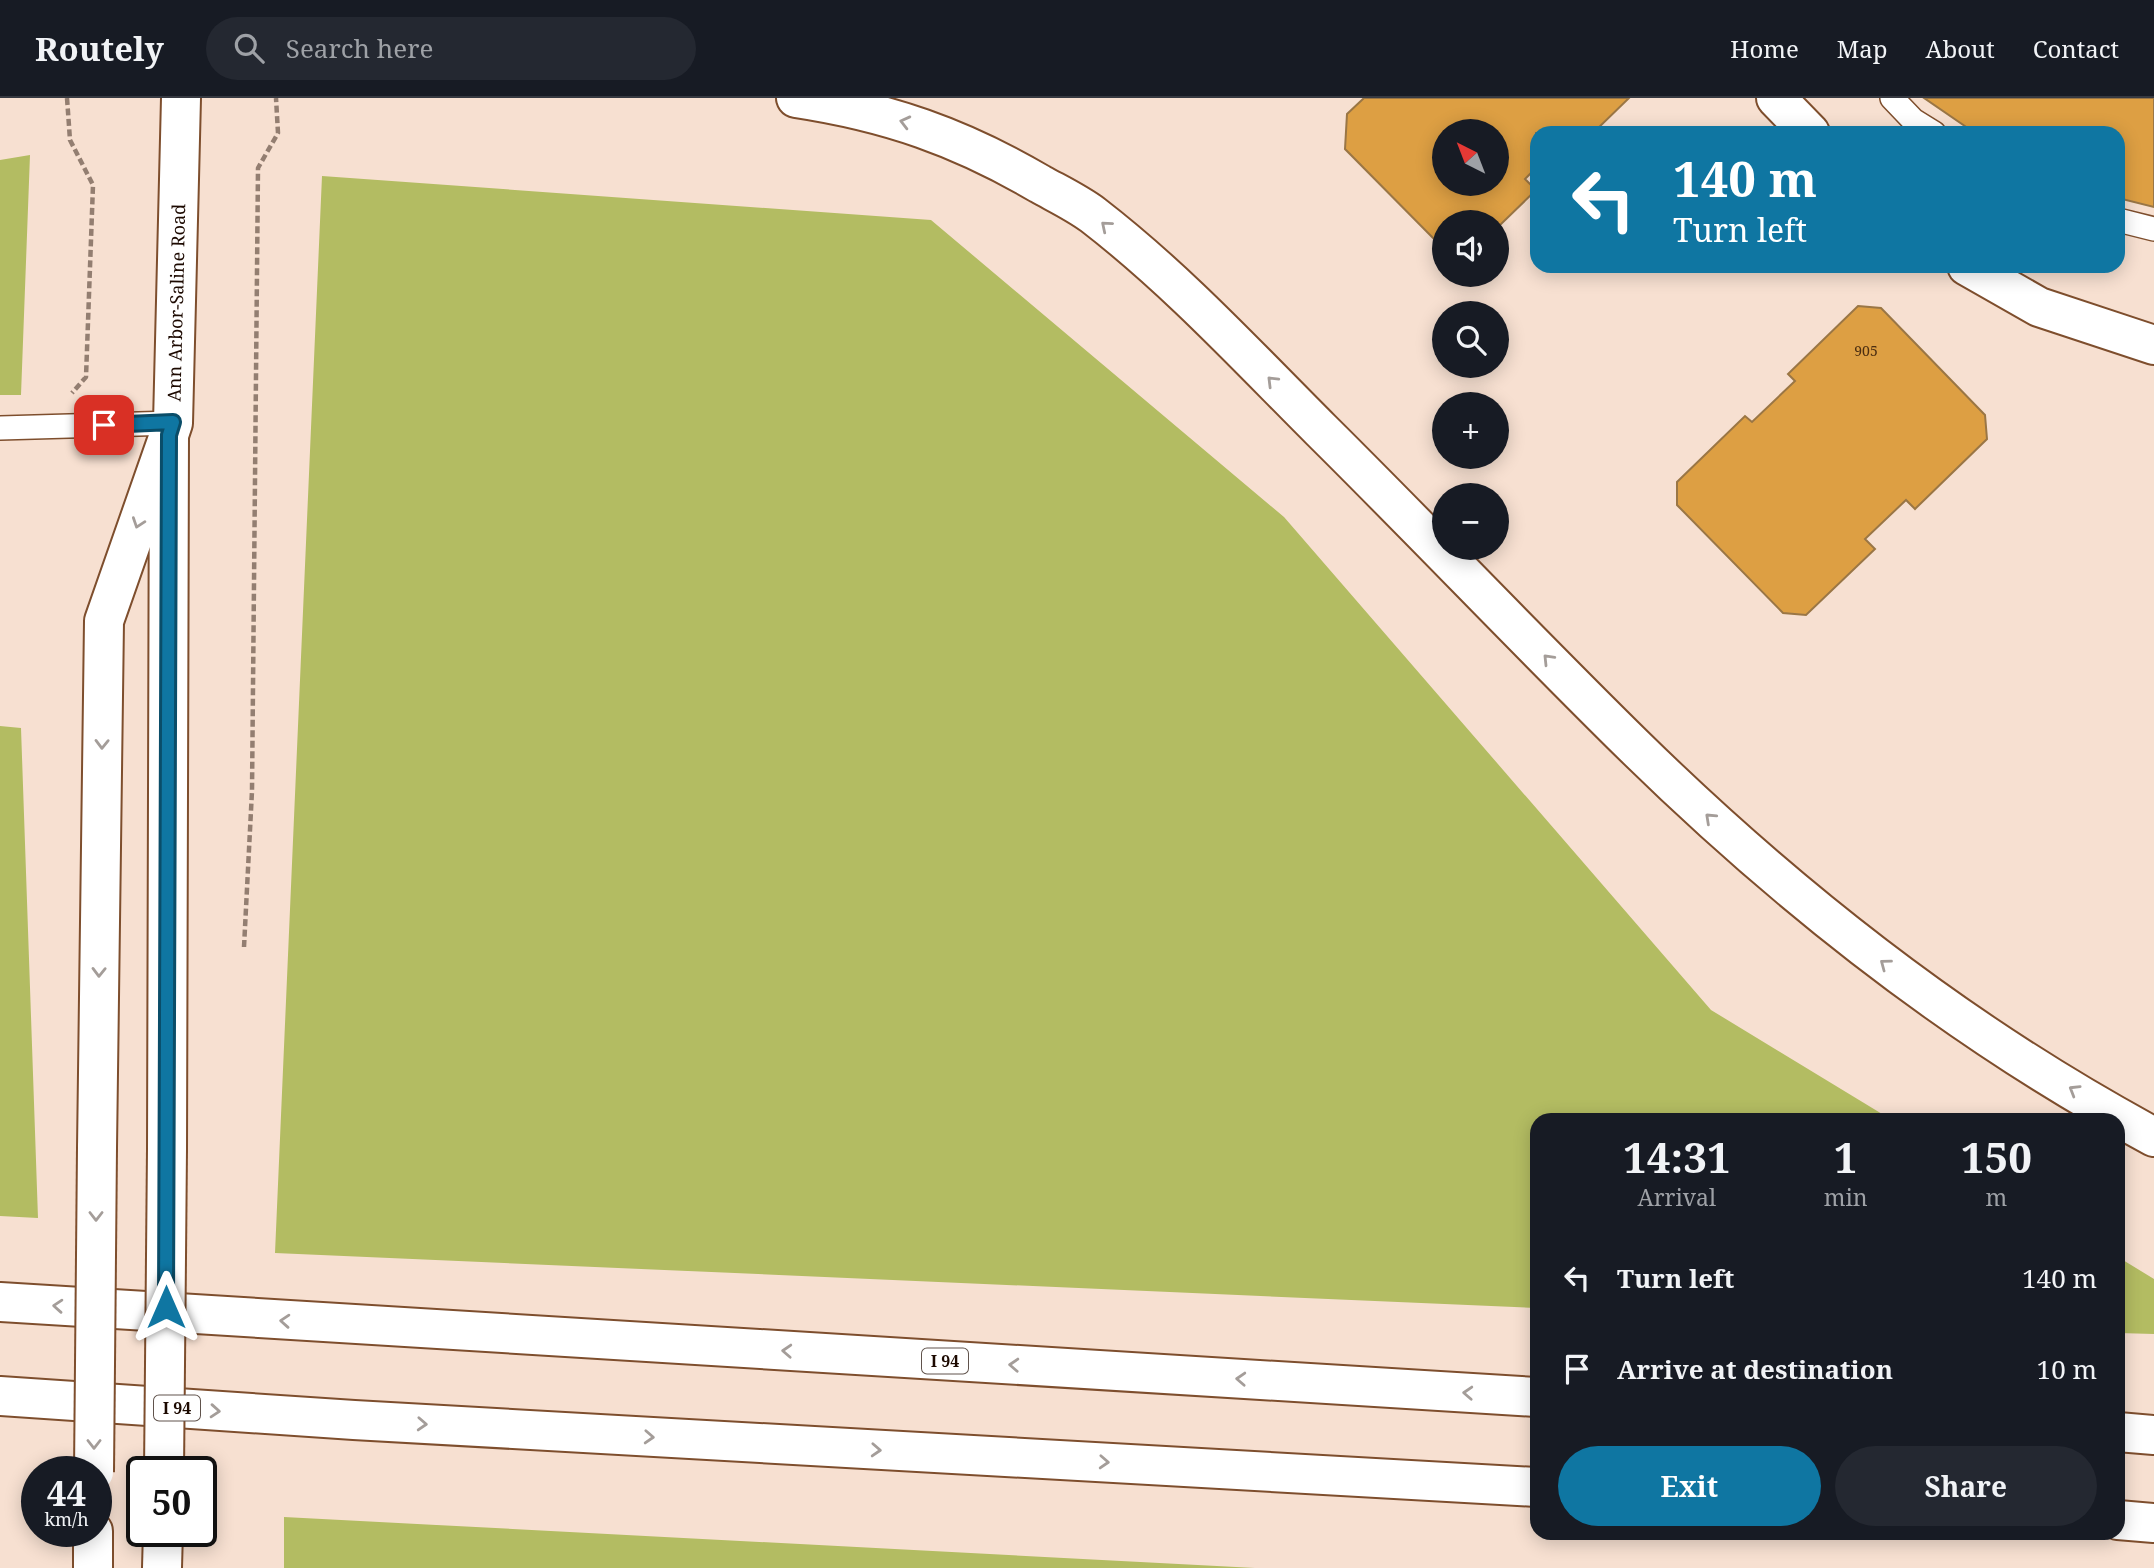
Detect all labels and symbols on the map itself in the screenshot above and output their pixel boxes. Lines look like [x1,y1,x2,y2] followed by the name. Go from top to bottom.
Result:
[899,116,911,130] one-way arrow
[1432,119,1508,196] north arrow
[162,203,190,402] street label: Ann Arbor-Saline Road
[1101,222,1114,234] one-way arrow
[1854,341,1878,360] house number: 905
[1268,376,1281,389] one-way arrow
[74,395,134,455] pin
[132,516,146,528] one-way arrow
[1544,654,1557,667] one-way arrow
[94,740,110,750] one-way arrow
[1706,814,1719,827] one-way arrow
[1880,959,1893,972] one-way arrow
[91,967,107,978] one-way arrow
[2068,1086,2081,1099] one-way arrow
[88,1211,104,1222] one-way arrow
[129,1270,203,1344] position arrow
[52,1298,63,1313] one-way arrow
[279,1313,290,1328] one-way arrow
[781,1344,792,1359] one-way arrow
[922,1348,968,1373] road number: I 94
[1008,1358,1019,1373] one-way arrow
[1236,1372,1247,1387] one-way arrow
[1463,1386,1474,1401] one-way arrow
[154,1396,200,1420] road number: I 94
[210,1403,221,1418] one-way arrow
[417,1416,428,1431] one-way arrow
[644,1429,655,1444] one-way arrow
[86,1439,102,1449] one-way arrow
[871,1442,882,1457] one-way arrow
[1098,1455,1109,1470] one-way arrow
[126,1456,217,1547] speed limit sign: 50

